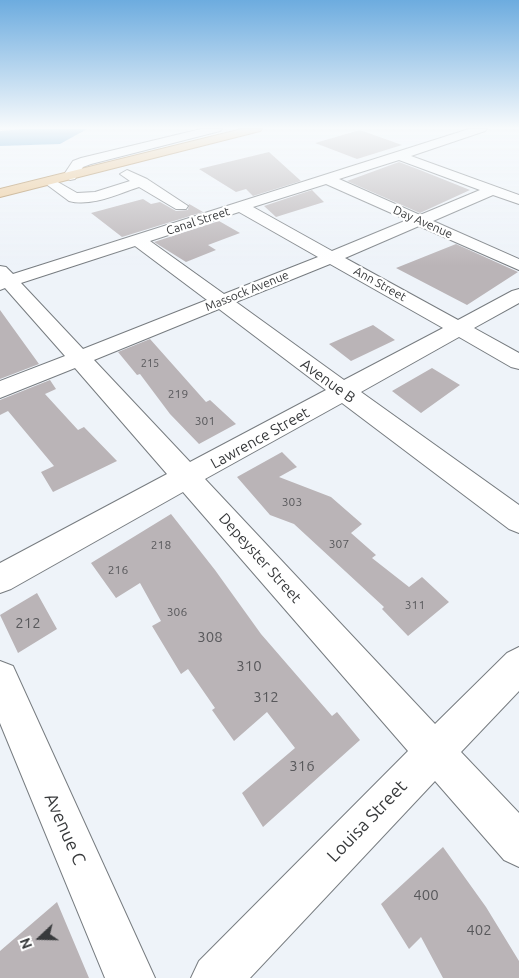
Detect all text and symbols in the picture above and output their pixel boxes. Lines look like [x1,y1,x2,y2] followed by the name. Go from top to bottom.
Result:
[391,202,455,242] street label: Day Avenue
[164,204,232,238] street label: Canal Street
[351,264,409,304] street label: Ann Street
[203,268,291,314] street label: Massock Avenue
[297,355,359,407] street label: Avenue B
[141,356,159,370] house number: 215
[168,387,188,401] house number: 219
[208,403,312,473] street label: Lawrence Street
[195,414,215,428] house number: 301
[282,495,302,509] house number: 303
[215,509,305,607] street label: Depeyster Street
[329,537,349,551] house number: 307
[151,538,171,552] house number: 218
[108,563,128,577] house number: 216
[405,598,425,612] house number: 311
[167,605,187,619] house number: 306
[15,614,41,632] house number: 212
[197,628,223,646] house number: 308
[236,657,262,675] house number: 310
[253,688,279,706] house number: 312
[289,757,315,775] house number: 316
[322,775,412,867] street label: Louisa Street
[40,790,90,868] street label: Avenue C
[413,886,439,904] house number: 400
[15,913,65,963] north arrow
[466,921,492,939] house number: 402
[17,936,35,951] text: N

